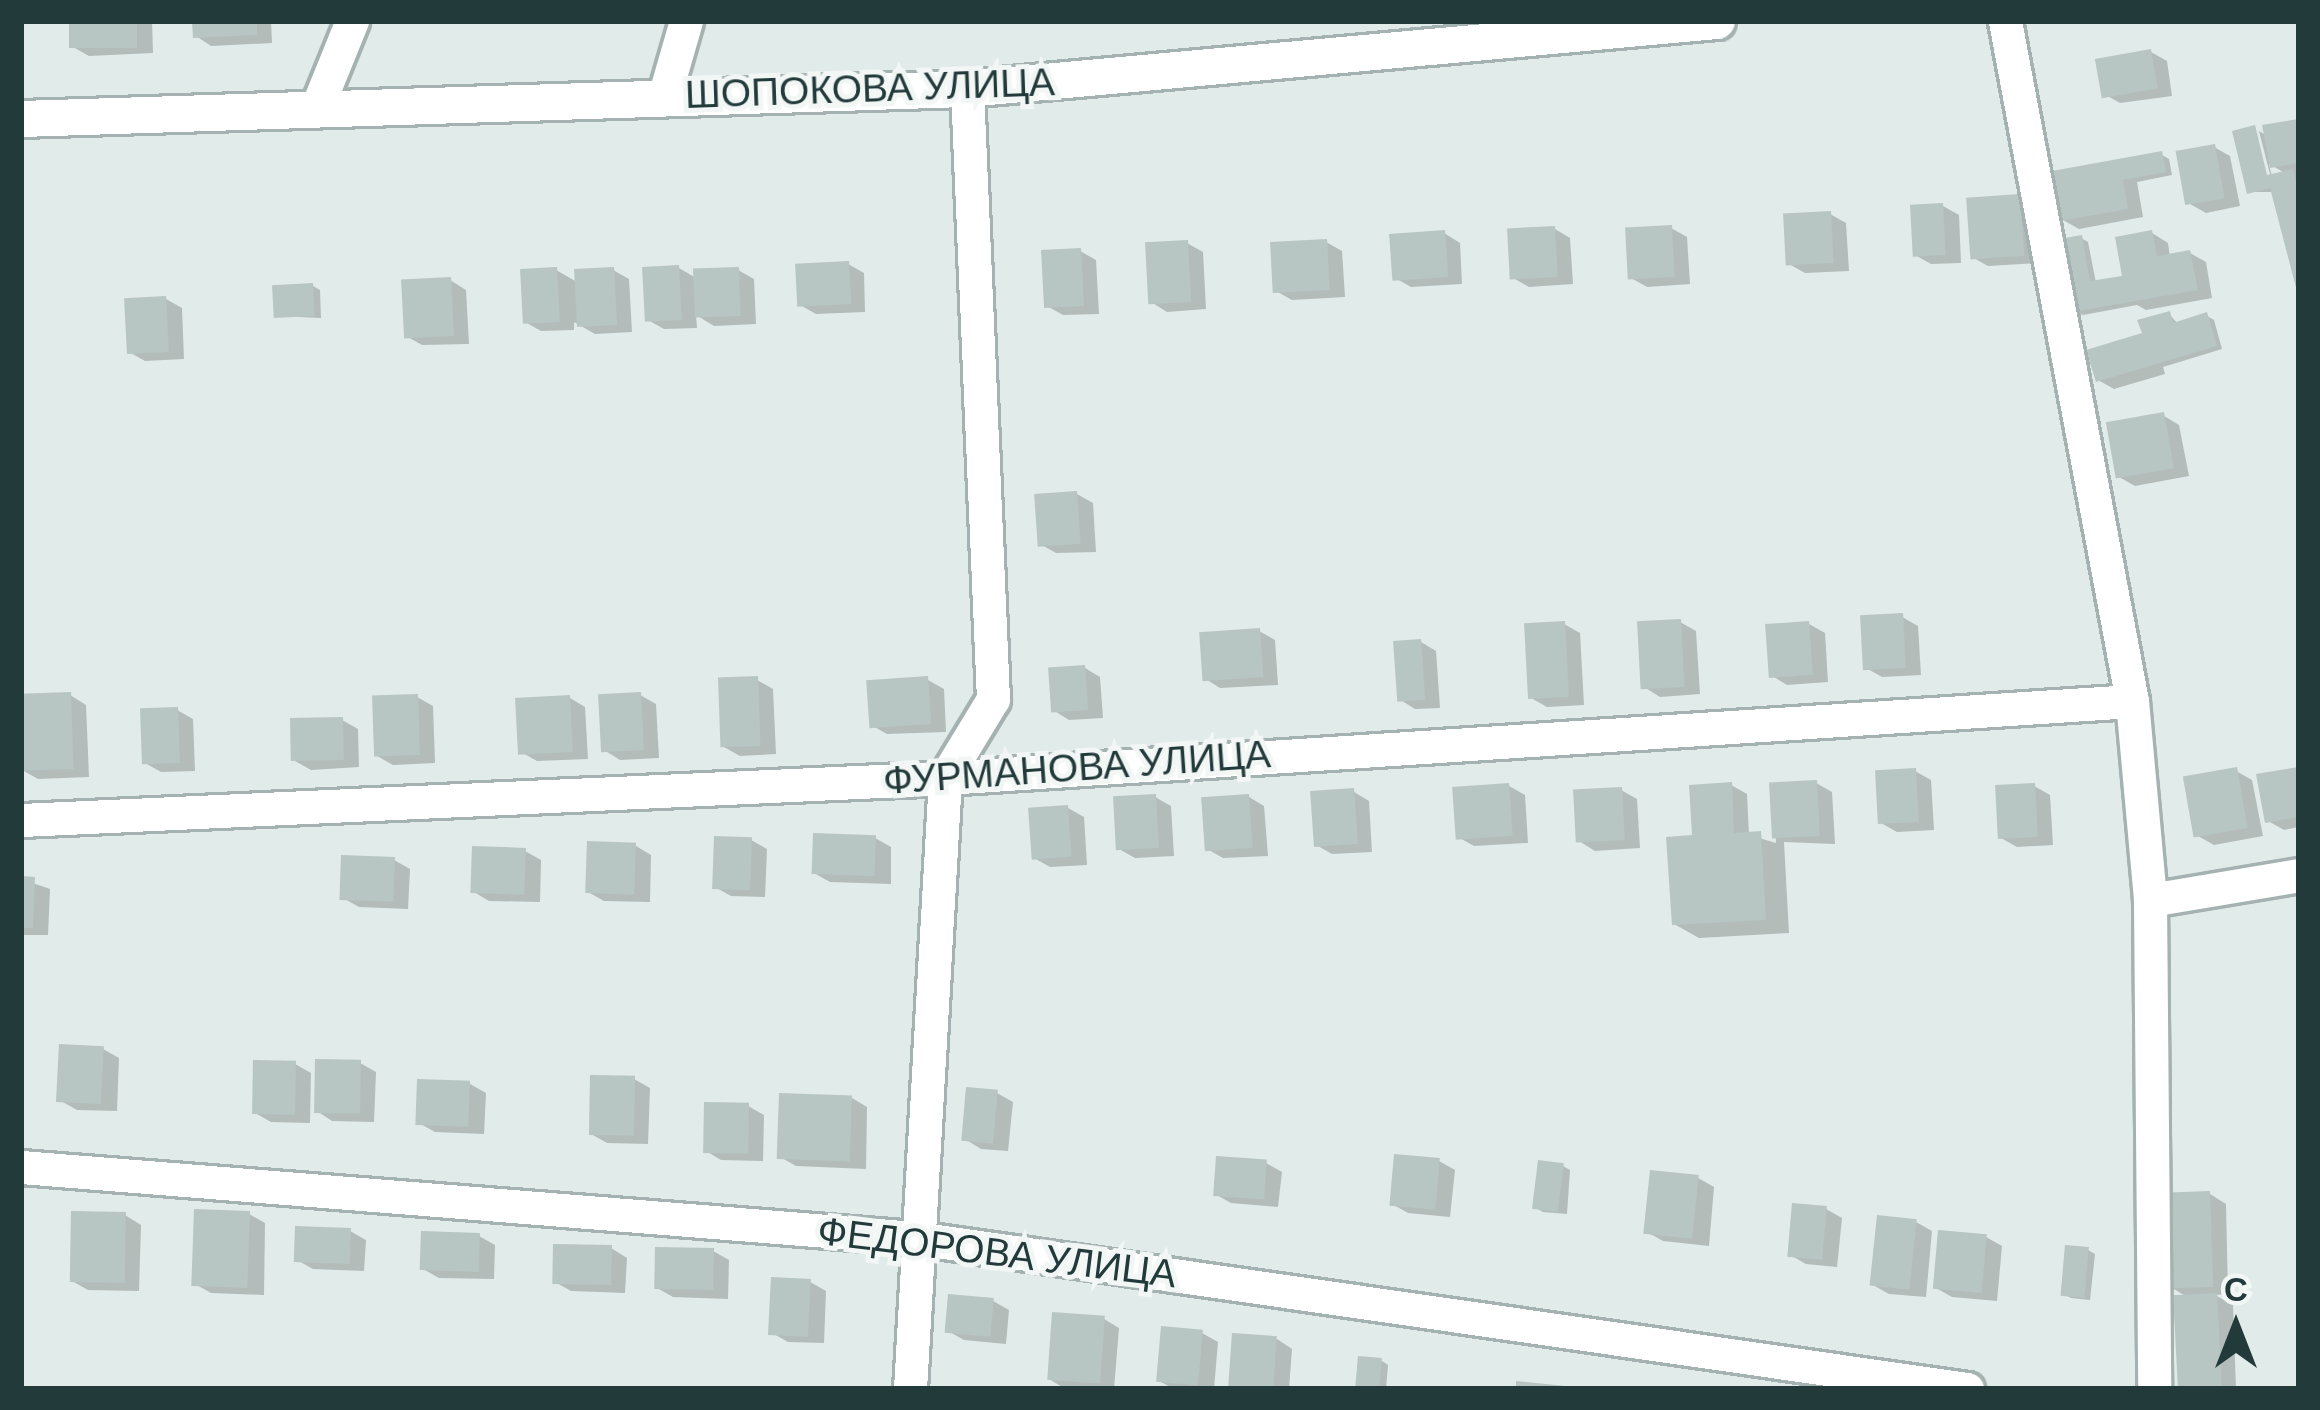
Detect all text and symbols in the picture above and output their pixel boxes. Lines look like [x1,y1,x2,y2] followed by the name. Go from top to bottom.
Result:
[684,59,1056,119] street label: ШОПОКОВА УЛИЦА
[882,731,1272,805] street label: ФУРМАНОВА УЛИЦА
[815,1208,1179,1298] street label: ФЕДОРОВА УЛИЦА
[2176,1266,2296,1386] north arrow
[2224,1268,2248,1311] text: С

